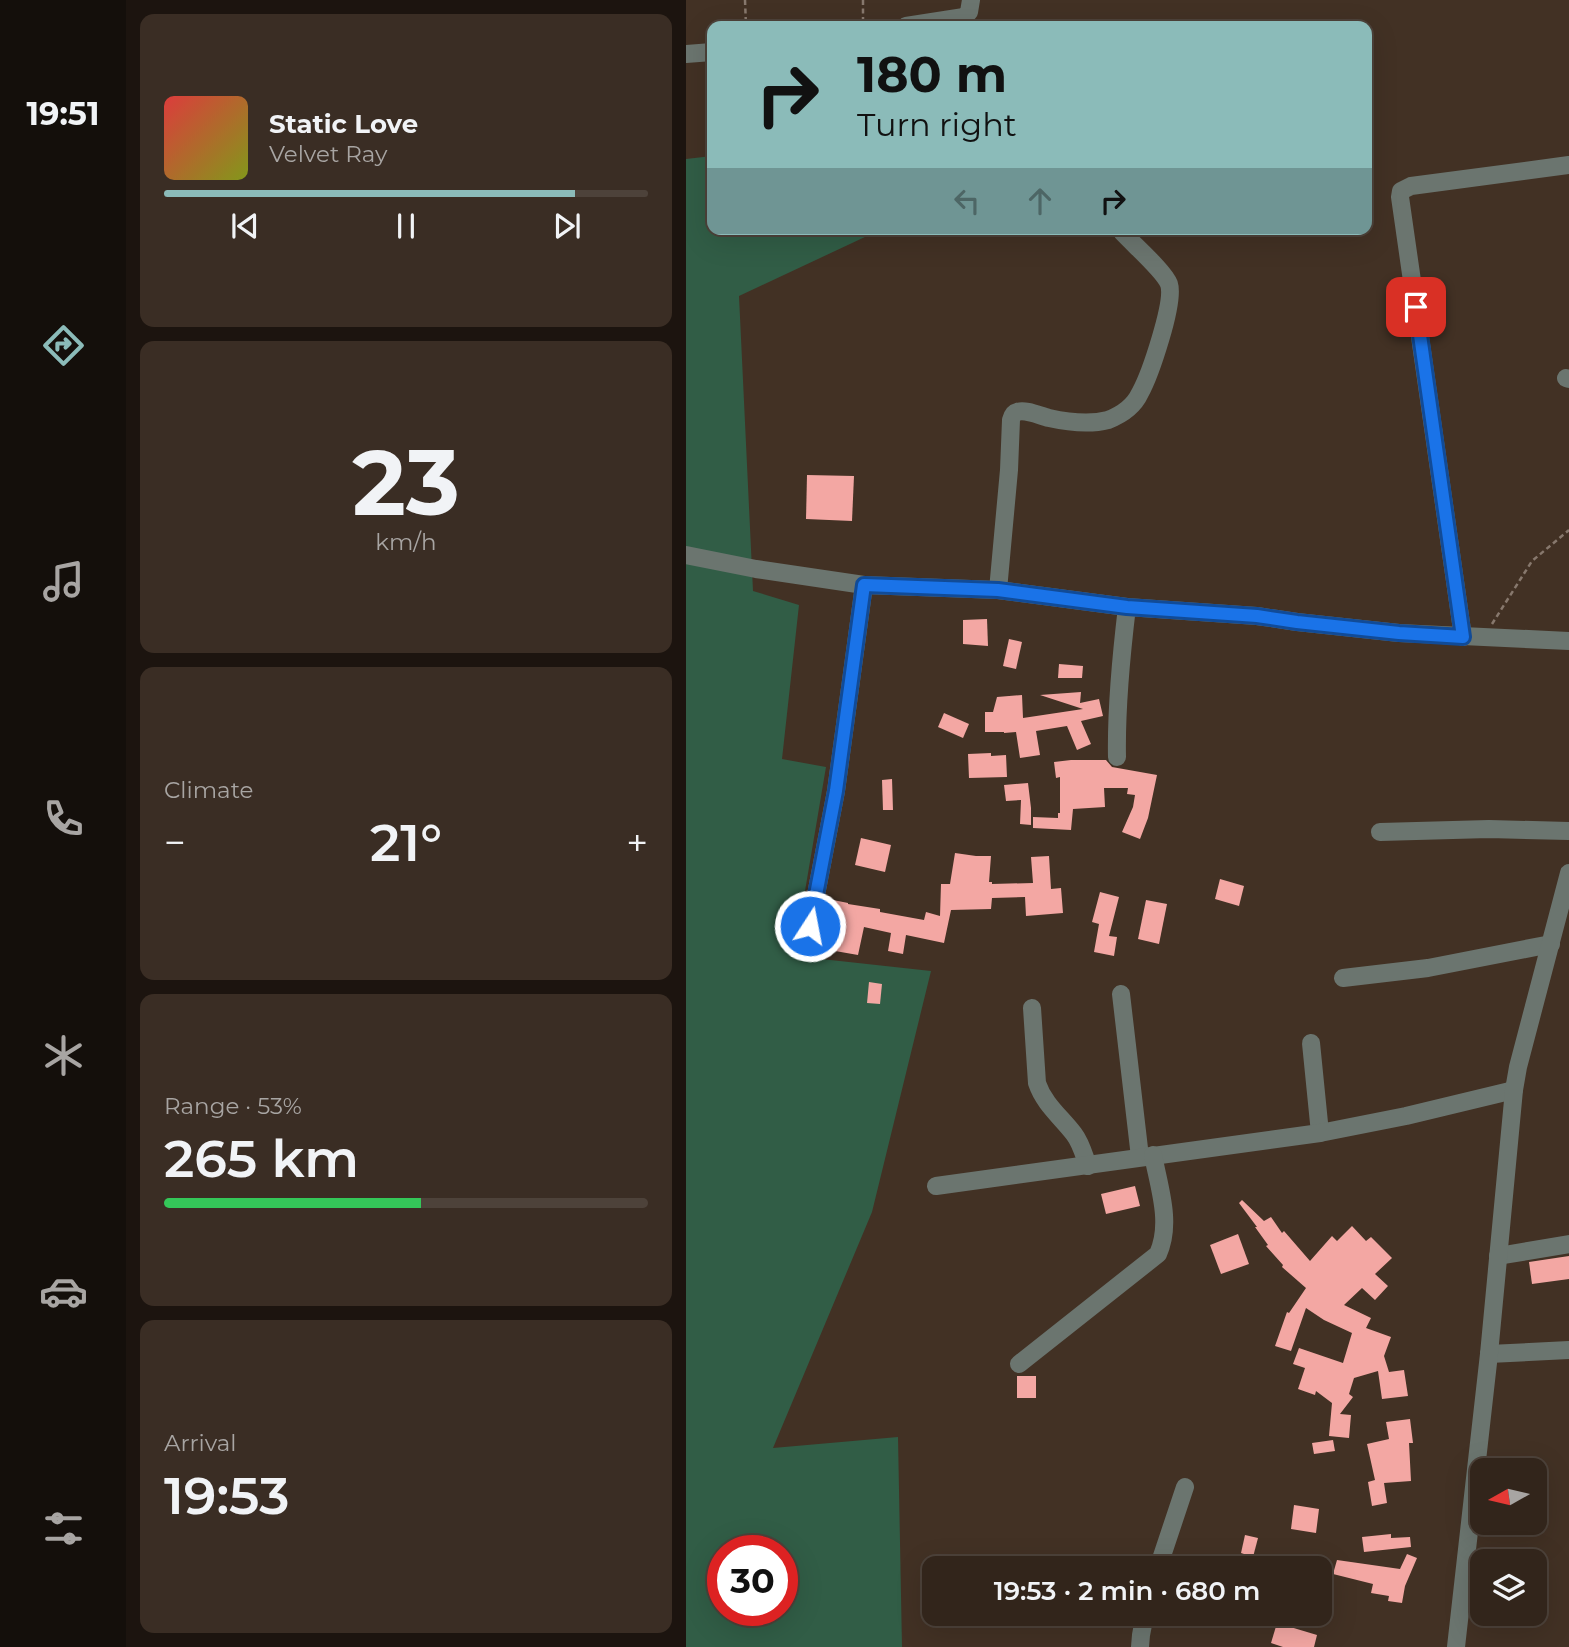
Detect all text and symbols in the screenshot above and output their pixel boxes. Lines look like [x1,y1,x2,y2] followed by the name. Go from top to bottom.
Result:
[857,45,1007,104] text: 180 m
[742,49,833,140] icon: right
[27,94,99,133] text: 19:51
[857,105,1017,144] text: Turn right
[269,108,418,140] text: Static Love
[269,140,387,168] text: Velvet Ray
[948,182,986,220] icon: left
[1021,182,1059,220] icon: ahead
[1094,182,1132,220] icon: right
[226,207,264,245] icon: previous
[387,207,425,245] icon: pause
[548,207,586,245] icon: next
[1386,277,1446,337] pin
[1397,288,1435,326] icon: arrive
[39,321,88,370] icon: directions
[352,427,460,538] text: 23
[375,528,437,556] text: km/h
[39,557,88,606] icon: music
[164,776,253,804] text: Climate
[39,794,88,843] icon: phone
[370,811,442,874] text: 21°
[164,819,186,866] text: −
[626,819,648,866] text: +
[773,889,847,963] position arrow
[39,1031,88,1080] icon: climate
[164,1092,302,1120] text: Range · 53%
[164,1127,359,1190] text: 265 km
[39,1267,88,1316] icon: car
[164,1429,237,1457] text: Arrival
[1470,1458,1547,1535] north arrow
[1470,1458,1547,1626] map controls
[164,1464,289,1527] text: 19:53
[39,1504,88,1553] icon: filters
[707,1535,798,1626] speed limit sign: 30
[1470,1549,1547,1626] button: layers
[994,1575,1260,1607] text: 19:53 · 2 min · 680 m

